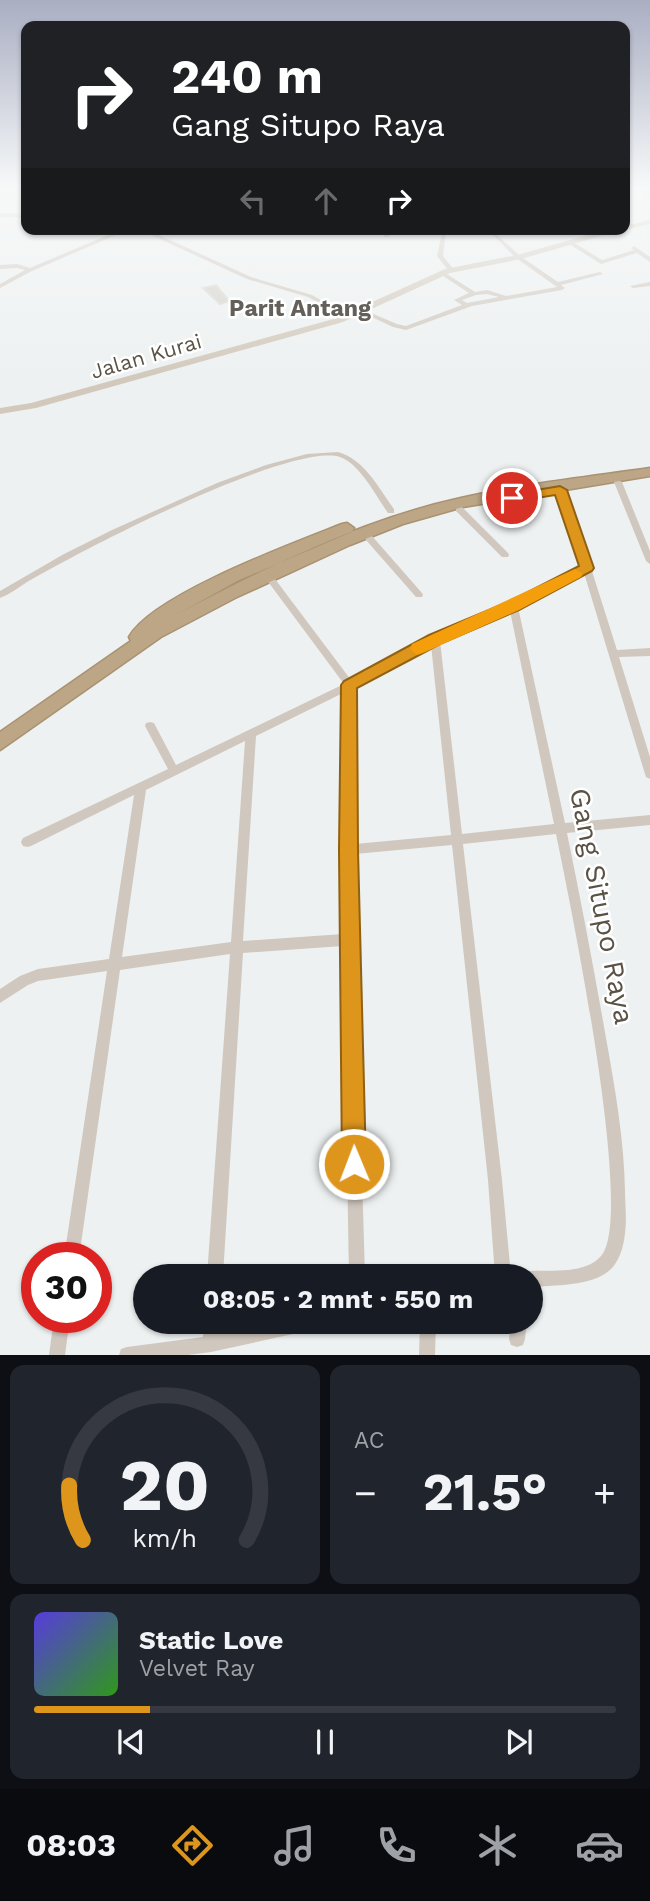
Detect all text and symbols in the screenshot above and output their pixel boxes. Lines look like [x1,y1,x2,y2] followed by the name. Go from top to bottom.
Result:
[171,47,323,105] text: 240 m
[56,49,147,140] icon: right
[171,106,445,144] text: Gang Situpo Raya
[234,182,272,220] icon: left
[307,182,345,220] icon: ahead
[380,182,418,220] icon: right
[229,295,371,322] district label: Parit Antang
[88,328,204,384] street label: Jalan Kurai
[482,468,542,528] pin
[493,479,531,517] icon: arrive
[563,785,641,1027] street label: Gang Situpo Raya
[317,1127,391,1201] position arrow
[21,1242,112,1333] speed limit sign: 30
[203,1284,473,1314] text: 08:05 · 2 mnt · 550 m
[354,1427,384,1454] text: AC
[120,1443,210,1529] text: 20
[423,1462,547,1523] text: 21.5°
[354,1471,377,1515] text: −
[593,1471,616,1515] text: +
[133,1524,197,1553] text: km/h
[139,1625,283,1655] text: Static Love
[139,1655,255,1682] text: Velvet Ray
[112,1723,150,1761] icon: previous
[306,1723,344,1761] icon: pause
[500,1723,538,1761] icon: next
[168,1821,217,1870] icon: directions
[270,1821,319,1870] icon: music
[372,1821,421,1870] icon: phone
[473,1821,522,1870] icon: climate
[575,1821,624,1870] icon: car
[26,1826,116,1864] text: 08:03

